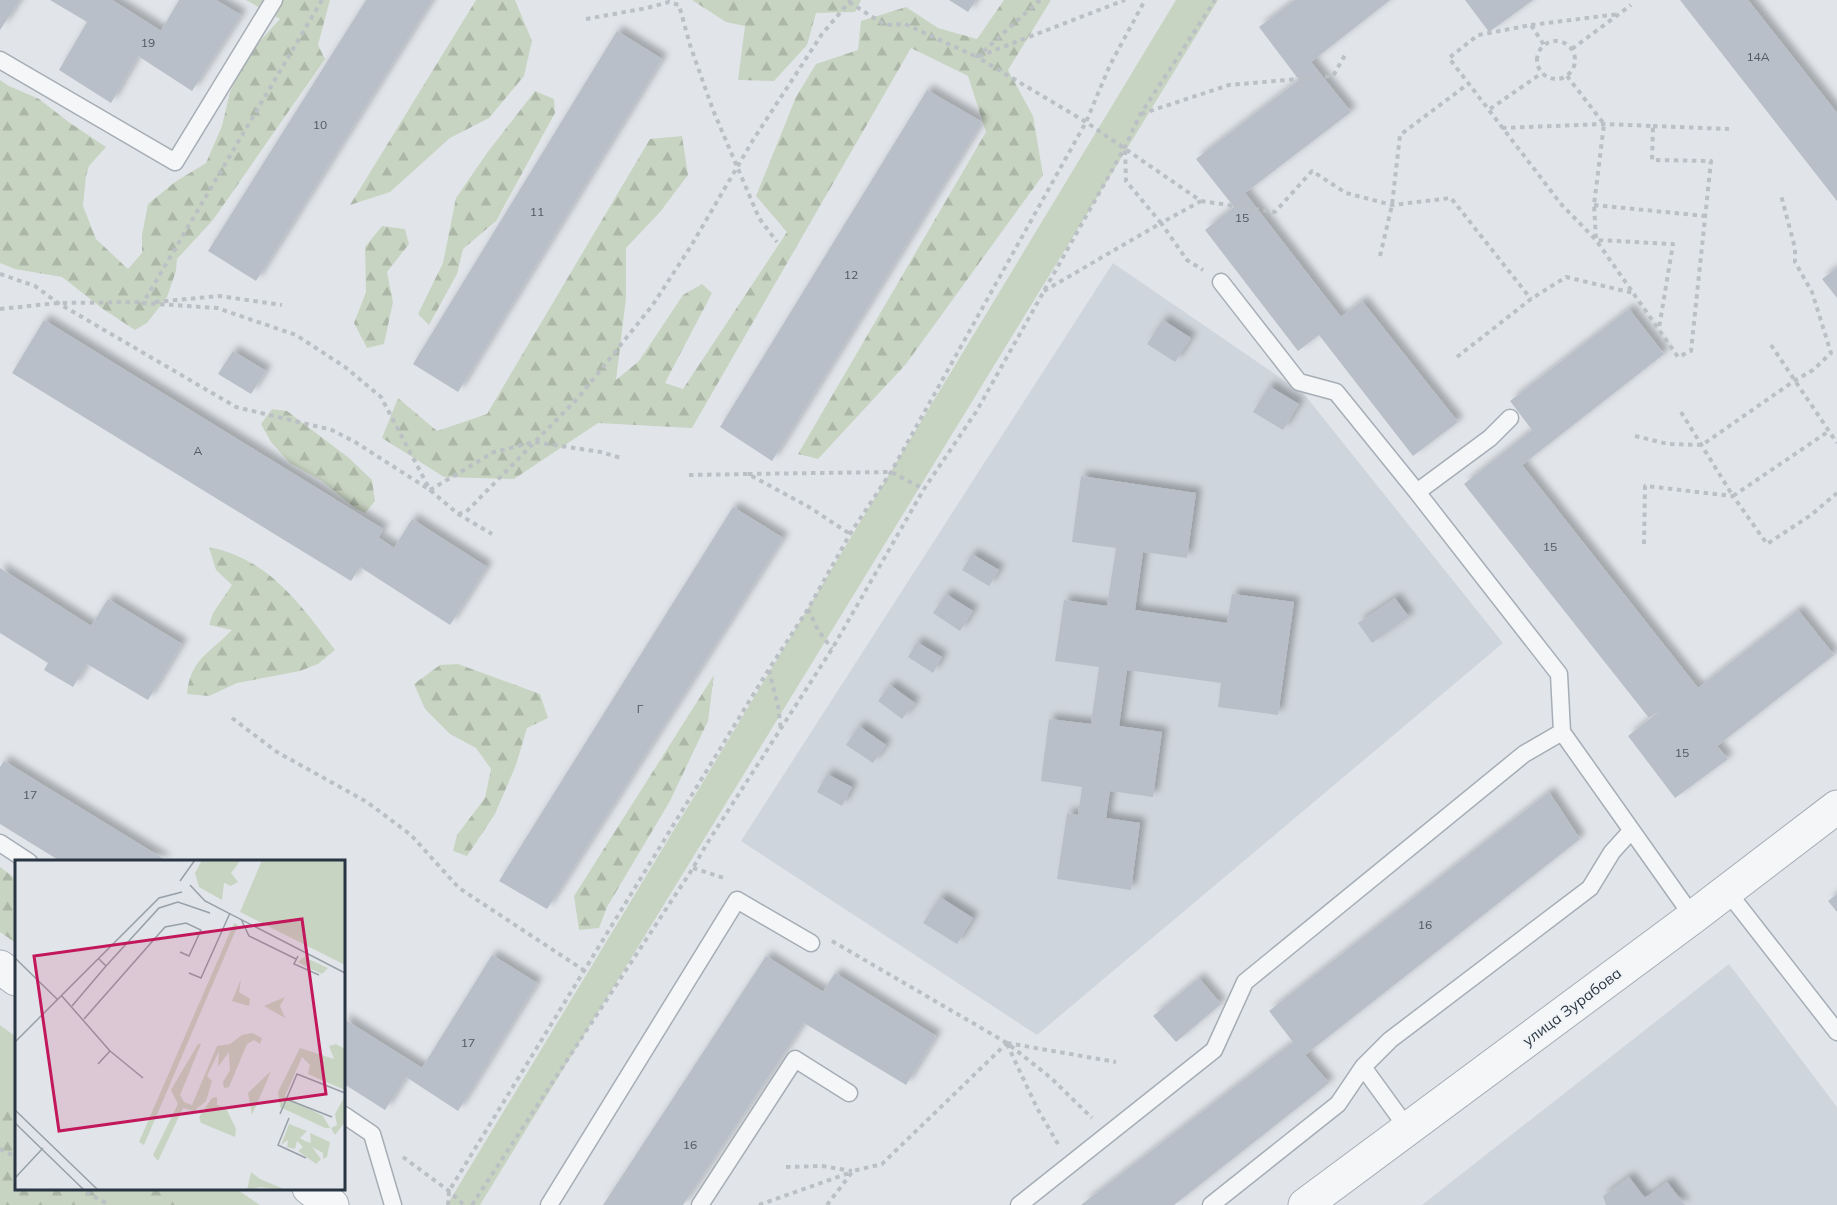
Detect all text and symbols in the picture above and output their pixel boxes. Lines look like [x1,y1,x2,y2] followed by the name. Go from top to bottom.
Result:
[141,35,155,50] house number: 19
[1746,49,1770,64] house number: 14А
[313,117,327,132] house number: 10
[530,204,544,219] house number: 11
[1235,210,1249,225] house number: 15
[844,267,858,282] house number: 12
[194,443,203,458] house number: А
[1543,539,1557,554] house number: 15
[637,701,644,716] house number: Г
[1675,745,1689,760] house number: 15
[23,787,37,802] house number: 17
[15,860,345,1190] inset map
[1418,917,1432,932] house number: 16
[1519,963,1625,1050] street label: улица Зурабова
[461,1035,475,1050] house number: 17
[683,1137,697,1152] house number: 16

